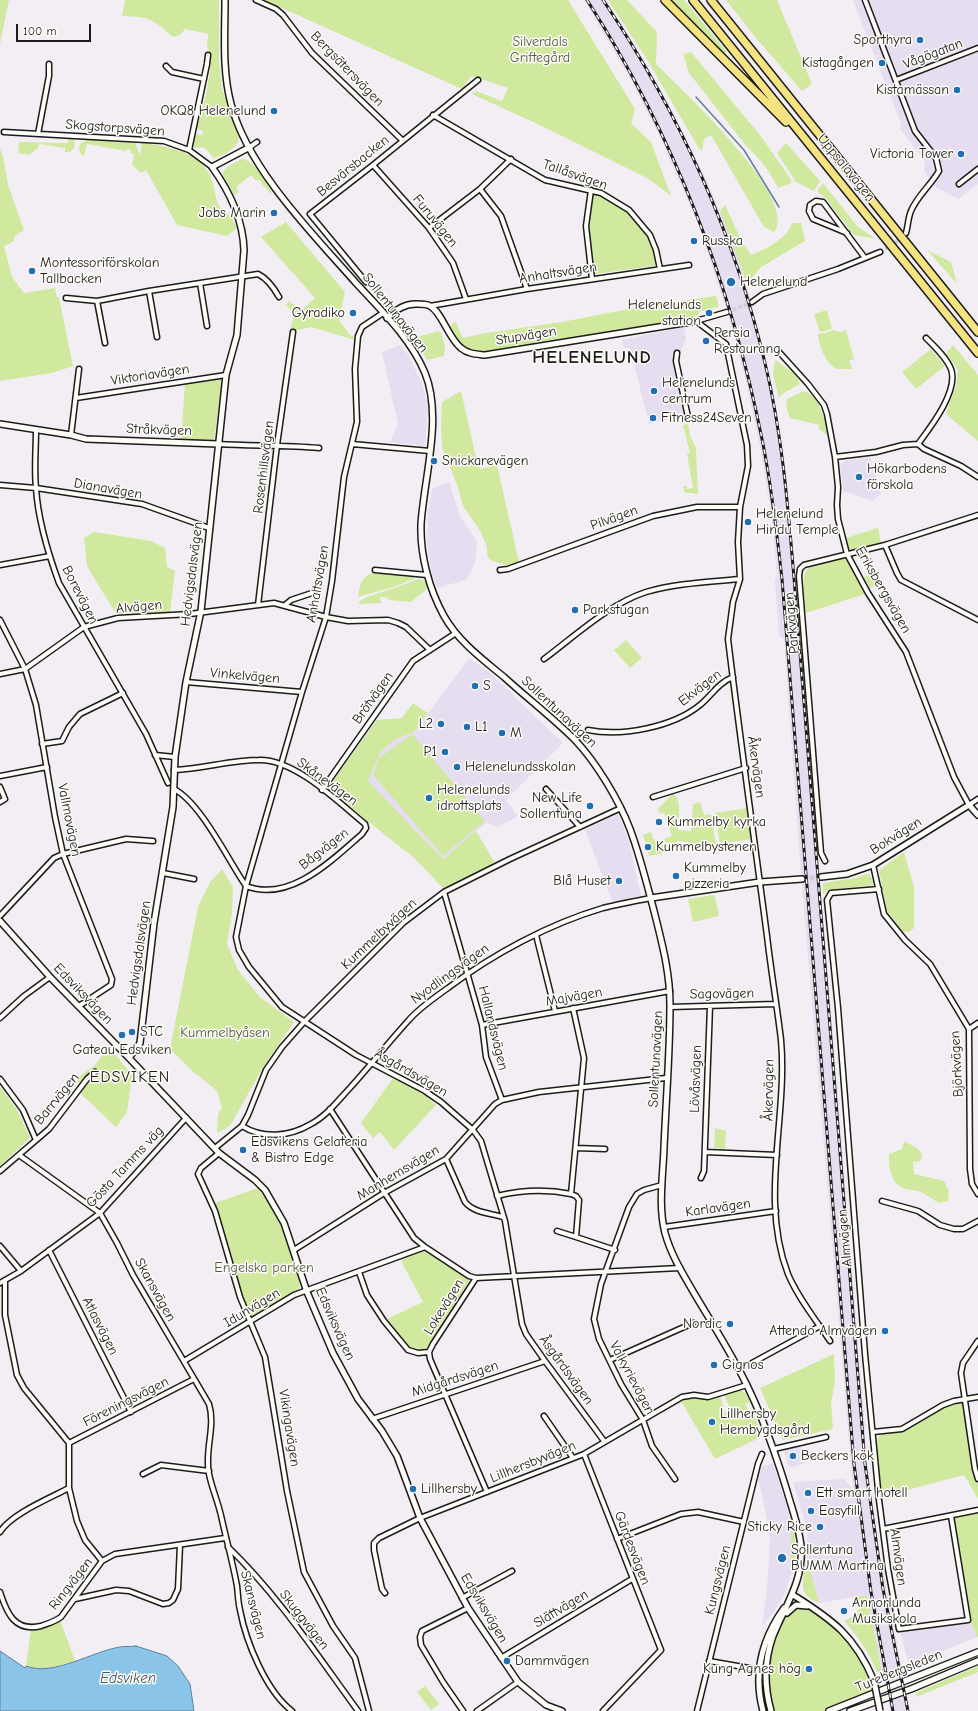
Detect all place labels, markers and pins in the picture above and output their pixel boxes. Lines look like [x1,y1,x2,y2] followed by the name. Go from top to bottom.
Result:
[854,32,912,48] place label: Sporthyra
[915,35,925,45] marker: Sporthyra
[802,55,874,71] place label: Kistagången
[877,58,887,68] marker: Kistagången
[876,82,949,98] place label: Kistamässan
[952,85,962,95] marker: Kistamässan
[161,103,266,119] place label: OKQ8 Helenelund
[269,106,279,116] marker: OKQ8 Helenelund
[870,146,953,162] place label: Victoria Tower
[956,149,966,159] marker: Victoria Tower
[199,205,266,221] place label: Jobs Marin
[269,208,279,218] marker: Jobs Marin
[702,233,743,249] place label: Russka
[689,236,699,246] marker: Russka
[40,255,160,288] place label: Montessoriförskolan Tallbacken
[27,266,37,276] marker: Montessoriförskolan Tallbacken
[740,274,807,290] place label: Helenelund
[725,276,737,288] marker: Helenelund
[628,297,701,330] place label: Helenelunds station
[292,305,345,321] place label: Gyradiko
[348,308,358,318] marker: Gyradiko
[704,308,714,318] marker: Helenelunds station
[714,325,781,358] place label: Persia Restaurang
[701,336,711,346] marker: Persia Restaurang
[662,375,735,408] place label: Helenelunds centrum
[649,386,659,396] marker: Helenelunds centrum
[661,410,752,426] place label: Fitness24Seven
[648,413,658,423] marker: Fitness24Seven
[442,453,528,469] place label: Snickarevägen
[429,456,439,466] marker: Snickarevägen
[867,461,947,494] place label: Hökarbodens förskola
[854,472,864,482] marker: Hökarbodens förskola
[756,506,839,538] place label: Helenelund Hindu Temple
[743,517,753,527] marker: Helenelund Hindu Temple
[583,602,649,618] place label: Parkstugan
[570,605,580,615] marker: Parkstugan
[483,678,491,694] place label: S
[470,681,480,691] marker: S
[419,716,433,732] place label: L2
[436,719,446,729] marker: L2
[475,719,488,735] place label: L1
[462,722,472,732] marker: L1
[510,725,522,741] place label: M
[497,728,507,738] marker: M
[424,744,437,760] place label: P1
[440,747,450,757] marker: P1
[465,759,576,775] place label: Helenelundsskolan
[452,762,462,772] marker: Helenelundsskolan
[437,782,510,814] place label: Helenelunds idrottsplats
[520,790,582,822] place label: New Life Sollentuna
[424,793,434,803] marker: Helenelunds idrottsplats
[585,801,595,811] marker: New Life Sollentuna
[667,814,766,830] place label: Kummelby kyrka
[654,817,664,827] marker: Kummelby kyrka
[656,839,757,855] place label: Kummelbystenen
[643,842,653,852] marker: Kummelbystenen
[684,860,746,892] place label: Kummelby pizzeria
[671,871,681,881] marker: Kummelby pizzeria
[553,873,611,889] place label: Blå Huset
[614,876,624,886] marker: Blå Huset
[140,1024,163,1040] place label: STC
[127,1027,137,1037] marker: STC
[117,1030,127,1040] marker: Gateau Edsviken
[73,1042,171,1058] place label: Gateau Edsviken
[251,1134,367,1166] place label: Edsvikens Gelateria & Bistro Edge
[238,1145,248,1155] marker: Edsvikens Gelateria & Bistro Edge
[683,1316,722,1332] place label: Nordic
[725,1319,735,1329] marker: Nordic
[769,1323,877,1339] place label: Attendo Almvägen
[880,1326,890,1336] marker: Attendo Almvägen
[722,1357,763,1373] place label: Gignos
[709,1360,719,1370] marker: Gignos
[720,1406,810,1438] place label: Lillhersby Hembygdsgård
[707,1417,717,1427] marker: Lillhersby Hembygdsgård
[801,1448,874,1464] place label: Beckers kök
[788,1451,798,1461] marker: Beckers kök
[421,1481,477,1497] place label: Lillhersby
[408,1484,418,1494] marker: Lillhersby
[816,1485,908,1501] place label: Ett smart hotell
[803,1488,813,1498] marker: Ett smart hotell
[819,1503,860,1519] place label: Easyfill
[806,1506,816,1516] marker: Easyfill
[747,1519,812,1535] place label: Sticky Rice
[815,1522,825,1532] marker: Sticky Rice
[791,1542,884,1574] place label: Sollentuna BUMM Martina
[776,1552,788,1564] marker: Sollentuna BUMM Martina
[852,1595,921,1628] place label: Annorlunda Musikskola
[839,1606,849,1616] marker: Annorlunda Musikskola
[515,1653,589,1669] place label: Dammvägen
[502,1656,512,1666] marker: Dammvägen
[703,1661,801,1677] place label: Kung Agnes hög
[804,1664,814,1674] marker: Kung Agnes hög

